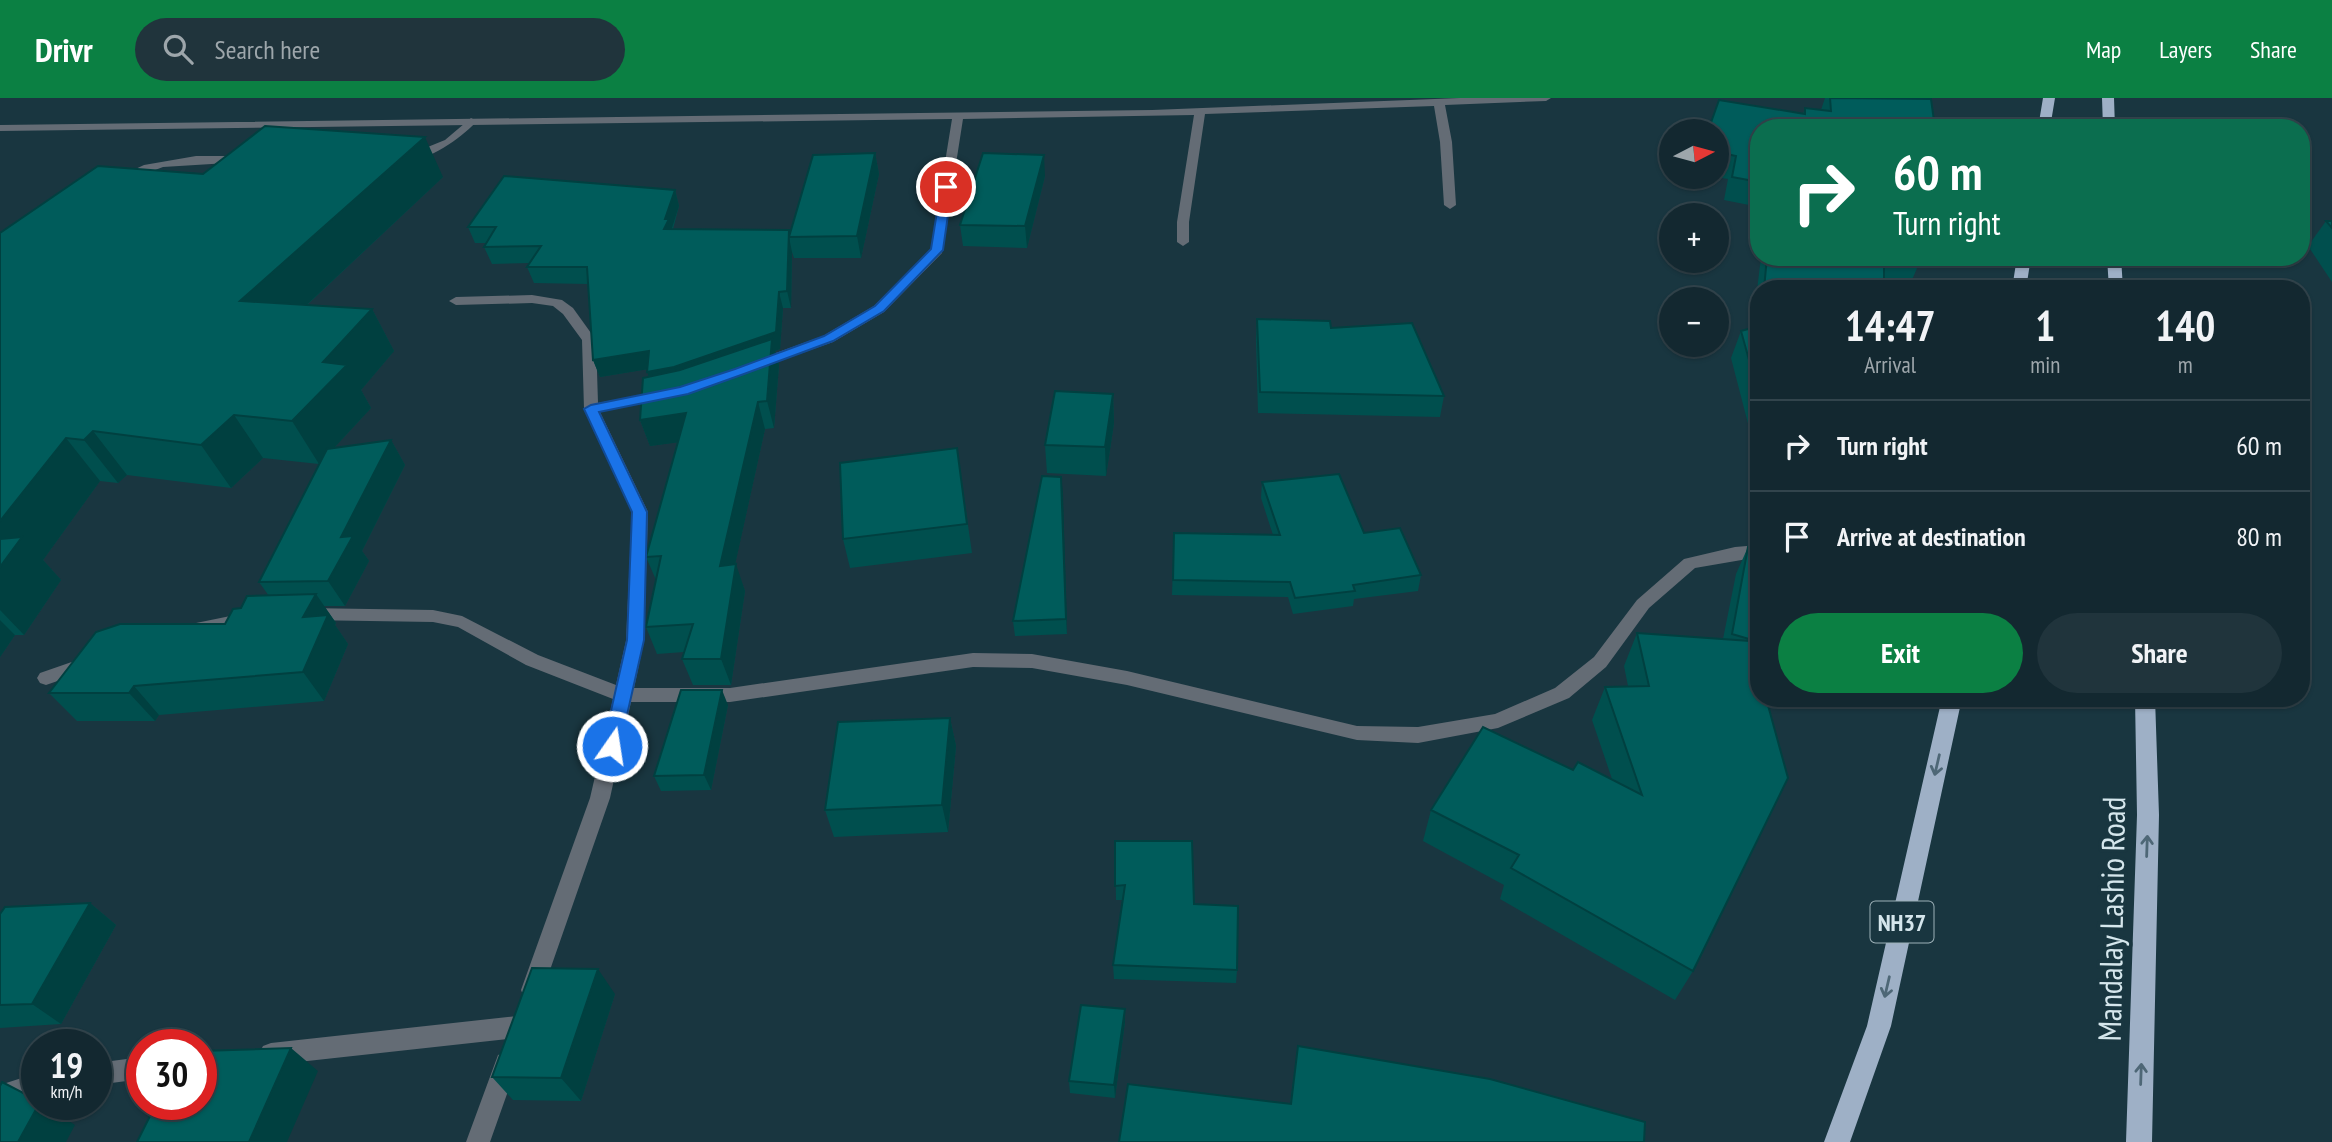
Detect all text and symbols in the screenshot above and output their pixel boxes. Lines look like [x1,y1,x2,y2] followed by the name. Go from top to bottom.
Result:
[135,18,625,81] search box
[35,28,93,71] text: Drivr
[159,30,197,68] icon: search
[215,33,320,66] text: Search here
[2086,34,2121,65] text: Map
[2159,34,2212,65] text: Layers
[2250,34,2297,65] text: Share
[1659,119,1729,189] north arrow
[1659,119,1729,357] map controls
[1893,140,1982,204] text: 60 m
[1778,147,1869,238] icon: right
[916,157,976,217] pin
[927,168,965,206] icon: arrive
[1893,202,2001,244] text: Turn right
[1659,203,1729,273] button: +
[1659,287,1729,357] button: −
[1845,298,1936,353] text: 14:47
[2035,298,2055,353] text: 1
[2155,298,2215,353] text: 140
[1864,350,1916,379] text: Arrival
[2030,350,2060,379] text: min
[2178,350,2193,379] text: m
[1778,427,1816,465] icon: right
[1837,429,1928,462] text: Turn right
[2236,429,2282,462] text: 60 m
[1778,518,1816,556] icon: arrive
[1837,520,2026,553] text: Arrive at destination
[2236,520,2282,553] text: 80 m
[1778,613,2023,693] button: Exit
[2037,613,2282,693] button: Share
[575,709,649,783] position arrow
[1930,753,1943,776] one-way arrow
[2088,796,2134,1042] street label: Mandalay Lashio Road
[2140,835,2153,858] one-way arrow
[1870,902,1934,942] road number: NH37
[1880,975,1894,998] one-way arrow
[126,1029,217,1120] speed limit sign: 30
[50,1042,83,1088] text: 19
[2134,1063,2147,1086] one-way arrow
[51,1080,82,1103] text: km/h

